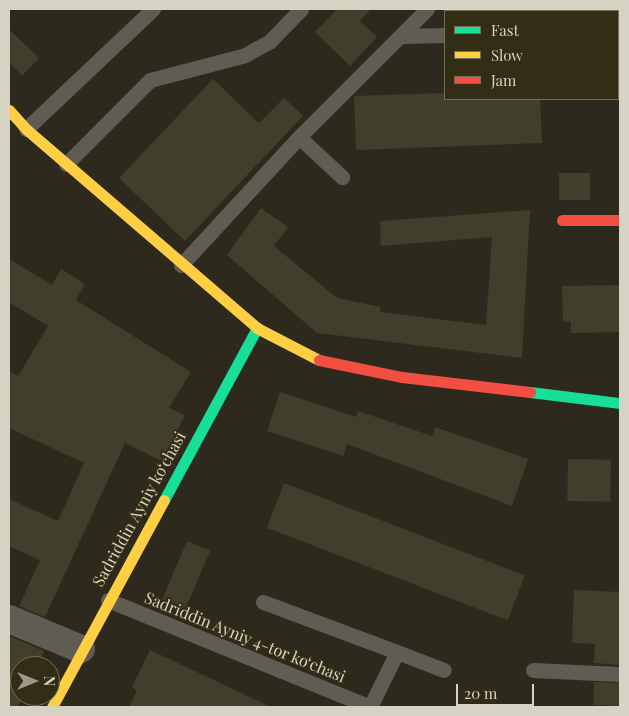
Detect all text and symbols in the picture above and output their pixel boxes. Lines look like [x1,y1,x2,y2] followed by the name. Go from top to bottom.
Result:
[444,10,619,100] legend
[491,20,519,40] text: Fast
[491,45,523,65] text: Slow
[491,70,516,90] text: Jam
[88,428,190,590] street label: Sadriddin Ayniy koʻchasi
[141,587,349,687] street label: Sadriddin Ayniy 4-tor koʻchasi
[10,656,60,706] north arrow
[459,674,536,706] scale bar
[40,676,59,686] text: N
[464,683,497,703] text: 20 m

